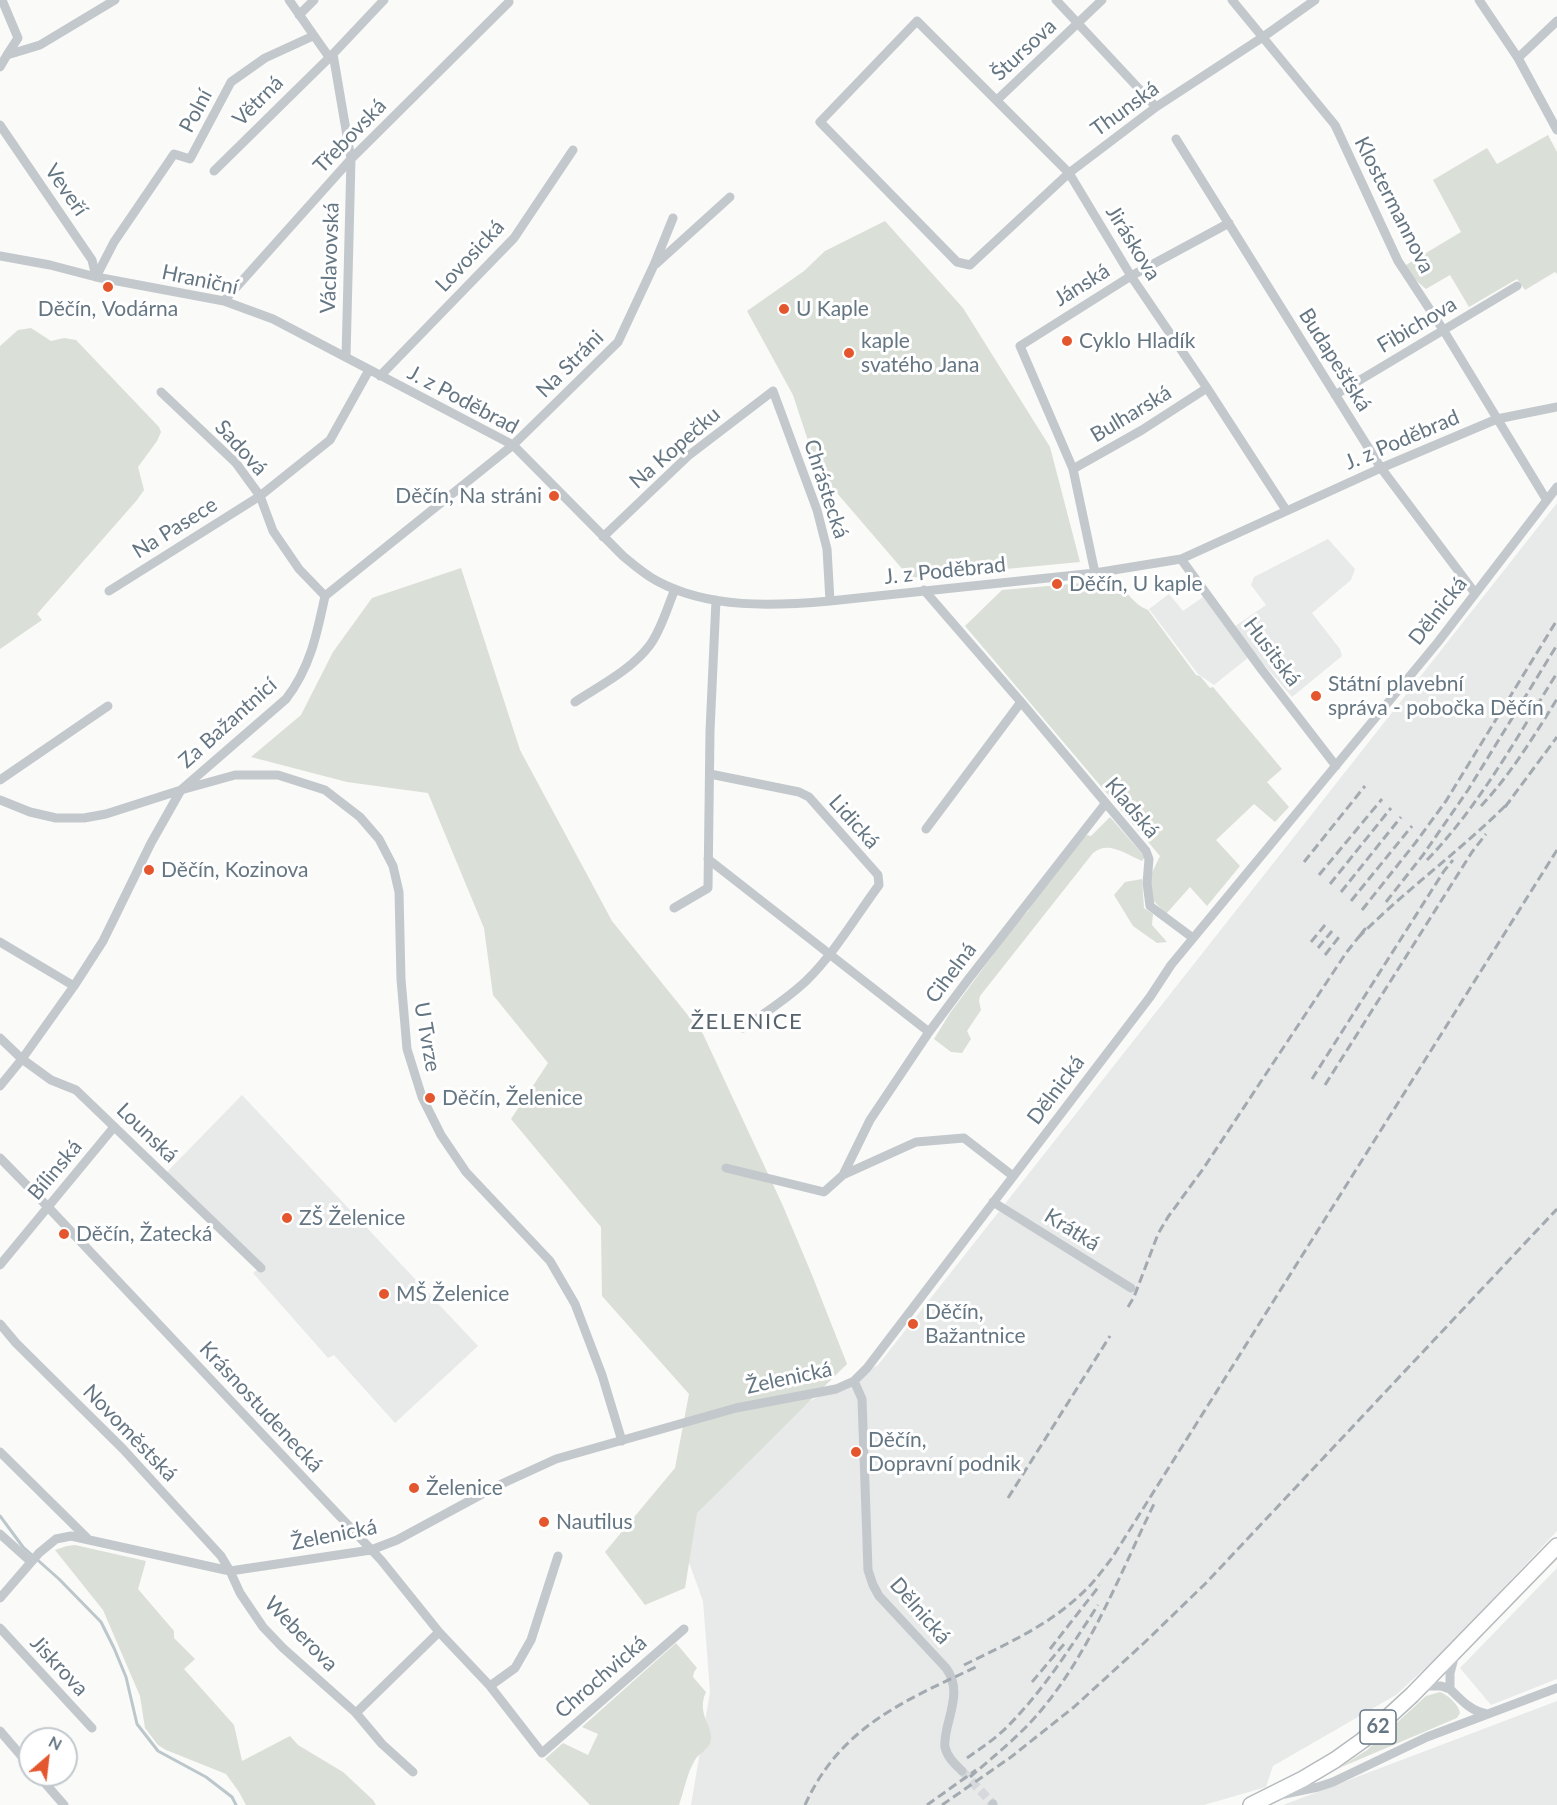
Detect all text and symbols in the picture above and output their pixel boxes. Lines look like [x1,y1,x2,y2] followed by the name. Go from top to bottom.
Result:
[986,14,1062,86] street label: Štursova
[227,70,289,132] street label: Větrná
[1086,76,1164,142] street label: Thunská
[174,85,218,137] street label: Polní
[308,94,392,178] street label: Třebovská
[1349,133,1439,277] street label: Klostermannova
[39,159,93,221] street label: Veveří
[1100,201,1166,285] street label: Jiráskova
[315,202,345,314] street label: Václavovská
[430,215,510,297] street label: Lovosická
[1050,258,1114,312] street label: Jánská
[160,260,240,300] street label: Hraniční
[101,280,115,294] marker: Děčín, Vodárna
[1373,292,1461,358] street label: Fibichova
[38,296,178,322] place label: Děčín, Vodárna
[796,296,869,322] place label: U Kaple
[777,302,791,316] marker: U Kaple
[1293,304,1377,416] street label: Budapešťská
[531,325,609,403] street label: Na Stráni
[861,328,979,378] place label: kaple svatého Jana
[1079,328,1196,354] place label: Cyklo Hladík
[1060,334,1074,348] marker: Cyklo Hladík
[842,346,856,360] marker: kaple svatého Jana
[403,360,523,440] street label: J. z Poděbrad
[1086,380,1176,448] street label: Bulharská
[625,402,725,494] street label: Na Kopečku
[1341,405,1463,475] street label: J. z Poděbrad
[210,415,272,481] street label: Sadová
[798,436,854,542] street label: Chrástecká
[395,483,542,509] place label: Děčín, Na stráni
[547,489,561,503] marker: Děčín, Na stráni
[128,492,222,564] street label: Na Pasece
[883,552,1007,590] street label: J. z Poděbrad
[1069,571,1203,597] place label: Děčín, U kaple
[1404,572,1472,650] street label: Dělnická
[1050,577,1064,591] marker: Děčín, U kaple
[1238,613,1306,691] street label: Husitská
[1328,671,1544,721] place label: Státní plavební správa - pobočka Děčín
[174,672,282,774] street label: Za Bažantnicí
[1309,689,1323,703] marker: Státní plavební správa - pobočka Děčín
[1099,773,1165,843] street label: Kladská
[823,790,885,854] street label: Lidická
[161,857,309,883] place label: Děčín, Kozinova
[142,863,156,877] marker: Děčín, Kozinova
[920,938,982,1008] street label: Cihelná
[408,1000,446,1074] street label: U Tvrze
[691,1009,803,1035] district label: ŽELENICE
[1022,1051,1090,1129] street label: Dělnická
[442,1085,583,1111] place label: Děčín, Želenice
[423,1091,437,1105] marker: Děčín, Želenice
[111,1098,183,1168] street label: Lounská
[23,1135,87,1205] street label: Bílinská
[1040,1203,1104,1257] street label: Krátká
[299,1205,405,1231] place label: ZŠ Želenice
[280,1211,294,1225] marker: ZŠ Želenice
[76,1221,212,1247] place label: Děčín, Žatecká
[57,1227,71,1241] marker: Děčín, Žatecká
[396,1281,509,1307] place label: MŠ Želenice
[377,1287,391,1301] marker: MŠ Želenice
[925,1299,1026,1349] place label: Děčín, Bažantnice
[906,1317,920,1331] marker: Děčín, Bažantnice
[194,1336,328,1478] street label: Krásnostudenecká
[744,1357,834,1399] street label: Želenická
[78,1379,182,1487] street label: Novoměstská
[868,1427,1021,1477] place label: Děčín, Dopravní podnik
[849,1445,863,1459] marker: Děčín, Dopravní podnik
[426,1475,503,1501] place label: Želenice
[407,1481,421,1495] marker: Želenice
[556,1509,633,1535] place label: Nautilus
[289,1514,379,1556] street label: Želenická
[537,1515,551,1529] marker: Nautilus
[884,1573,956,1649] street label: Dělnická
[259,1591,343,1677] street label: Weberova
[550,1630,652,1724] street label: Chrochvická
[25,1631,93,1701] street label: Jiskrova
[1360,1710,1396,1744] road number: 62
[18,1727,78,1787] north arrow
[46,1731,66,1754] text: N

